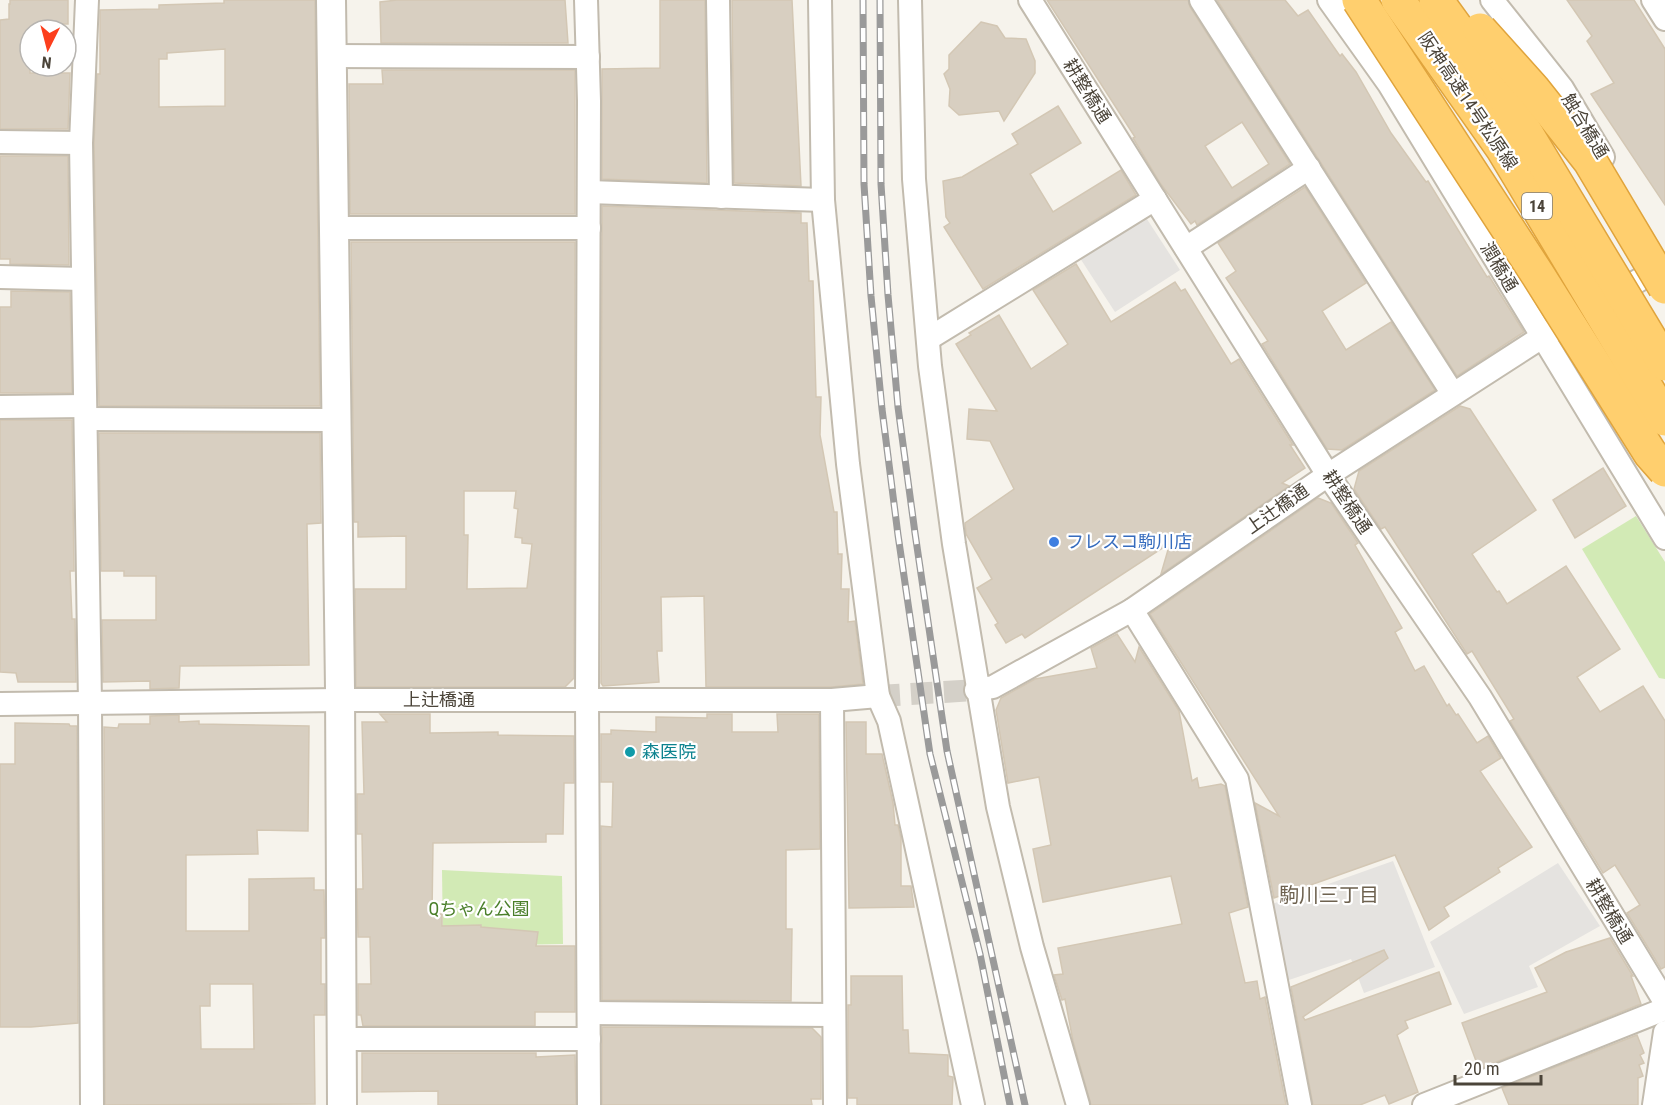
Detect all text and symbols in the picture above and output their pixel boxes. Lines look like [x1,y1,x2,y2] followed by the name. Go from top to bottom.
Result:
[18,18,78,78] north arrow
[1414,28,1522,174] street label: 阪神高速14号松原線
[41,52,52,72] text: N
[1059,55,1115,127] street label: 耕整橋通
[1558,89,1613,162] street label: 触合橋通
[1522,193,1552,219] road number: 14
[1477,238,1522,295] street label: 潤橋通
[1319,466,1376,537] street label: 耕整橋通
[1241,479,1312,538] street label: 上辻橋通
[1066,531,1192,552] place label: フレスコ駒川店
[1047,535,1061,549] marker: フレスコ駒川店
[403,689,475,710] street label: 上辻橋通
[642,741,696,762] place label: 森医院
[623,745,637,759] marker: 森医院
[1582,874,1637,947] street label: 耕整橋通
[1279,883,1379,907] district label: 駒川三丁目
[429,898,529,919] park label: Qちゃん公園
[1455,1048,1540,1086] scale bar
[1464,1058,1499,1079] text: 20 m

